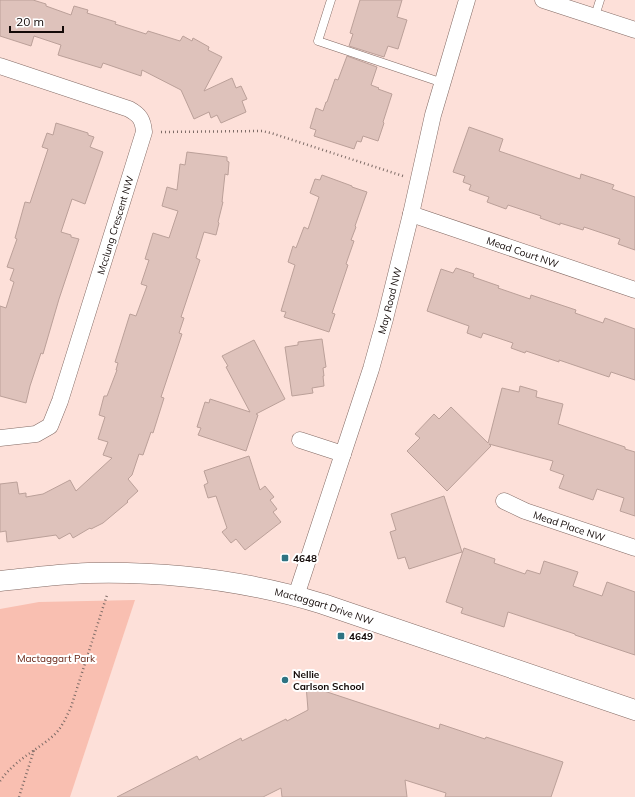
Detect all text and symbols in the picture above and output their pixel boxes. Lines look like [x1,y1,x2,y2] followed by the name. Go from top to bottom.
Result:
[10,8,63,34] scale bar
[16,14,44,29] text: 20 m
[94,174,137,276] street label: Mcclung Crescent NW
[485,234,560,271] street label: Mead Court NW
[375,266,405,335] street label: May Road NW
[531,508,607,545] street label: Mead Place NW
[293,552,317,565] place label: 4648
[280,553,290,563] marker: 4648
[273,585,375,628] street label: Mactaggart Drive NW
[349,630,373,643] place label: 4649
[336,631,346,641] marker: 4649
[17,652,96,665] park label: Mactaggart Park
[293,668,364,693] place label: Nellie Carlson School
[280,675,290,685] marker: Nellie Carlson School

